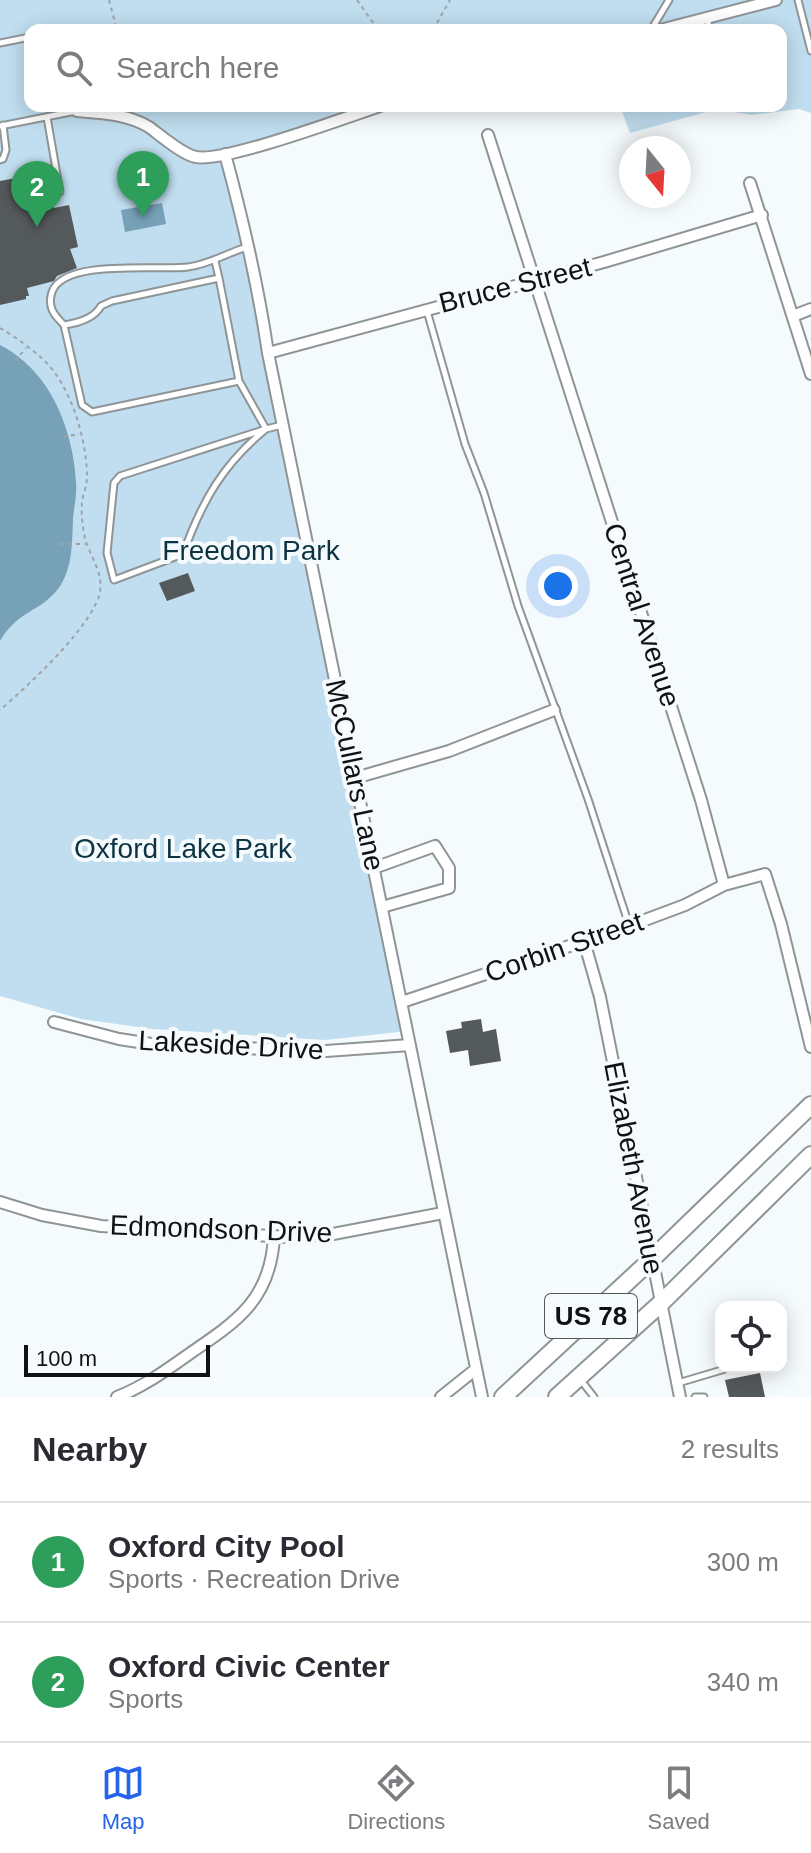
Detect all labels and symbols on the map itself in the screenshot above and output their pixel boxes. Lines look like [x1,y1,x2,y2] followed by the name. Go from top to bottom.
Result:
[619,136,691,208] north arrow
[117,151,169,217] pin: 1
[11,161,63,227] pin: 2
[436,251,594,319] street label: Bruce Street
[598,519,686,711] street label: Central Avenue
[162,535,341,566] park label: Freedom Park
[538,566,578,606] your location
[320,677,390,873] street label: McCullars Lane
[74,833,293,864] park label: Oxford Lake Park
[481,905,647,989] street label: Corbin Street
[138,1025,324,1065] street label: Lakeside Drive
[598,1059,670,1277] street label: Elizabeth Avenue
[109,1210,333,1248] street label: Edmondson Drive
[545,1294,637,1338] road number: US 78
[24,1341,210,1377] scale bar

